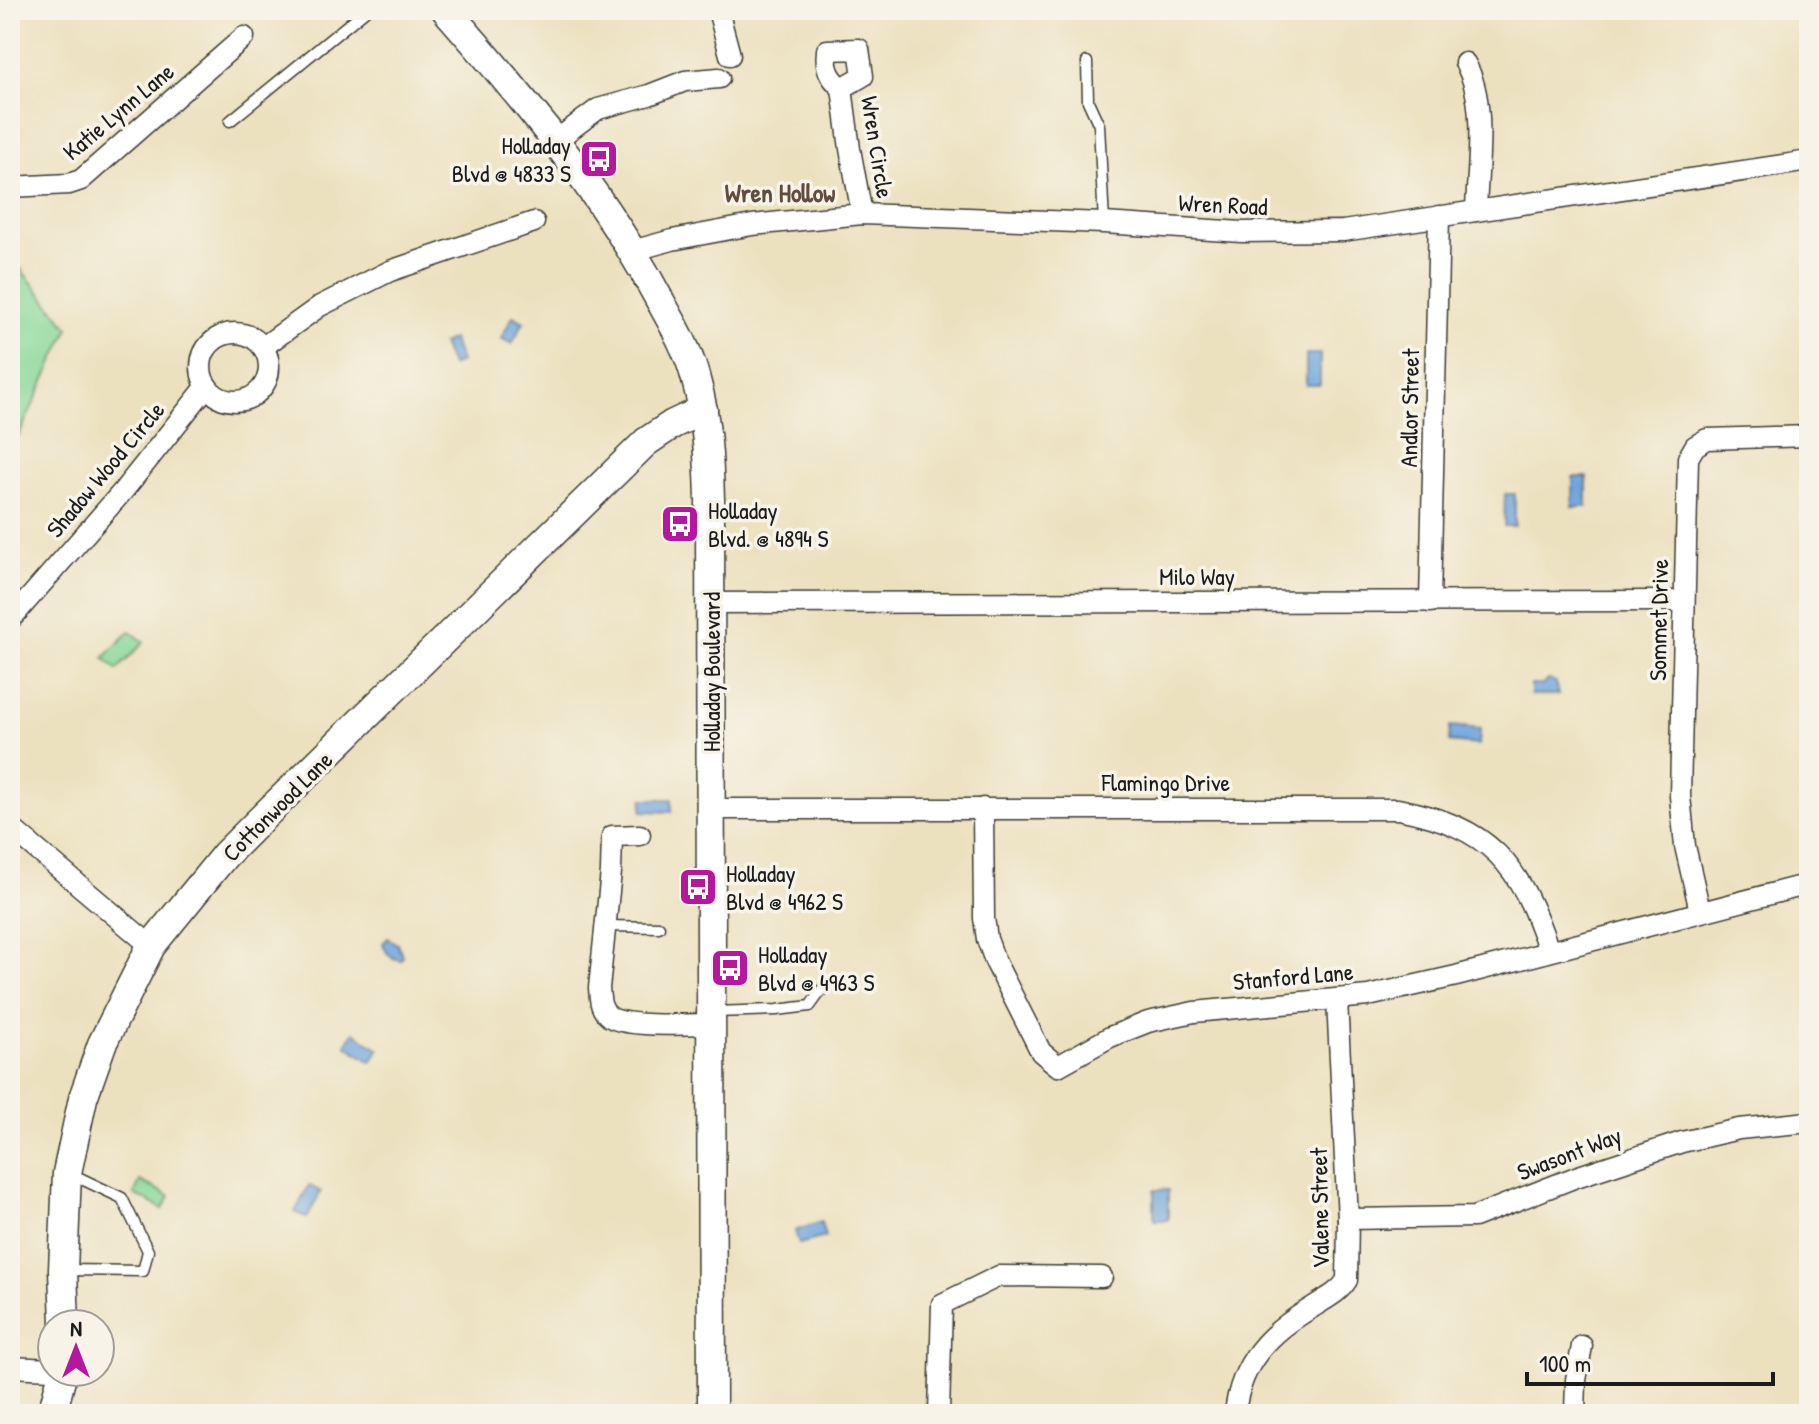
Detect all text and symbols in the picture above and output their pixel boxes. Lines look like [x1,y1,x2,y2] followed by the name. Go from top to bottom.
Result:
[56,55,181,167] street label: Katie Lynn Lane
[854,94,902,201] street label: Wren Circle
[452,129,571,189] place label: Holladay Blvd @ 4833 S
[578,138,620,180] bus stop icon: Holladay Blvd @ 4833 S
[725,175,835,210] district label: Wren Hollow
[1178,186,1268,222] street label: Wren Road
[1392,348,1426,468] street label: Andlor Street
[39,394,172,544] street label: Shadow Wood Circle
[708,494,829,554] place label: Holladay Blvd. @ 4894 S
[659,503,701,545] bus stop icon: Holladay Blvd. @ 4894 S
[1641,558,1675,681] street label: Sommet Drive
[1159,560,1235,592] street label: Milo Way
[695,592,727,752] street label: Holladay Boulevard
[215,743,340,868] street label: Cottonwood Lane
[1101,766,1231,798] street label: Flamingo Drive
[726,857,843,917] place label: Holladay Blvd @ 4962 S
[677,866,719,908] bus stop icon: Holladay Blvd @ 4962 S
[758,938,874,998] place label: Holladay Blvd @ 4963 S
[709,947,751,989] bus stop icon: Holladay Blvd @ 4963 S
[1231,955,1355,997] street label: Stanford Lane
[1512,1118,1626,1188] street label: Swasont Way
[1302,1147,1336,1269] street label: Valene Street
[36,1308,116,1388] north arrow
[70,1313,82,1343] text: N
[1527,1336,1773,1386] scale bar
[1539,1347,1591,1379] text: 100 m

